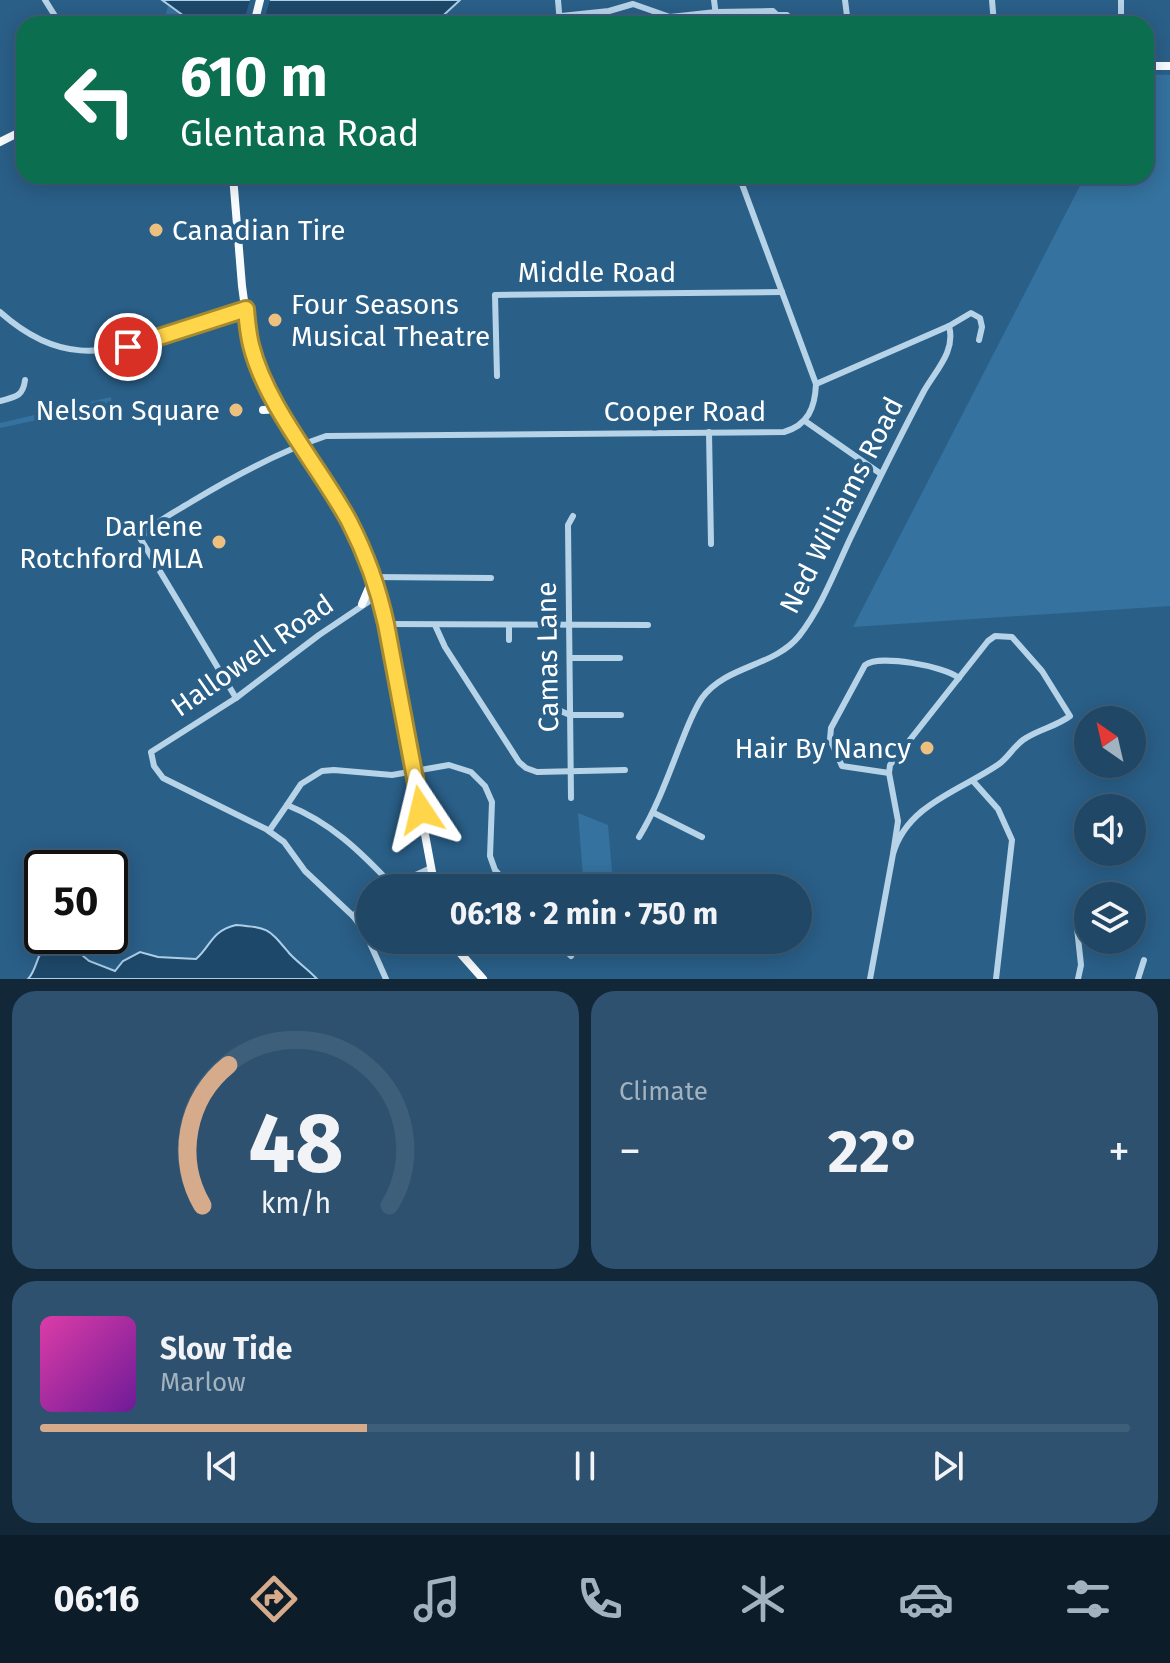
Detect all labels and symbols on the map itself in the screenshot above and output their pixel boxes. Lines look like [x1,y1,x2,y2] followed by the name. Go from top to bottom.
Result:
[172,214,346,247] place label: Canadian Tire
[147,221,165,239] marker: Canadian Tire
[518,256,676,289] street label: Middle Road
[291,288,490,353] place label: Four Seasons Musical Theatre
[266,311,284,329] marker: Four Seasons Musical Theatre
[94,313,162,381] pin
[773,392,910,619] street label: Ned Williams Road
[35,394,220,427] place label: Nelson Square
[604,395,766,428] street label: Cooper Road
[227,401,245,419] marker: Nelson Square
[19,510,203,575] place label: Darlene Rotchford MLA
[210,533,228,551] marker: Darlene Rotchford MLA
[530,581,565,733] street label: Camas Lane
[165,587,340,724] street label: Hallowell Road
[1074,706,1146,778] north arrow
[734,732,911,765] place label: Hair By Nancy
[918,739,936,757] marker: Hair By Nancy
[379,768,463,852] position arrow
[24,850,128,954] speed limit sign: 50

